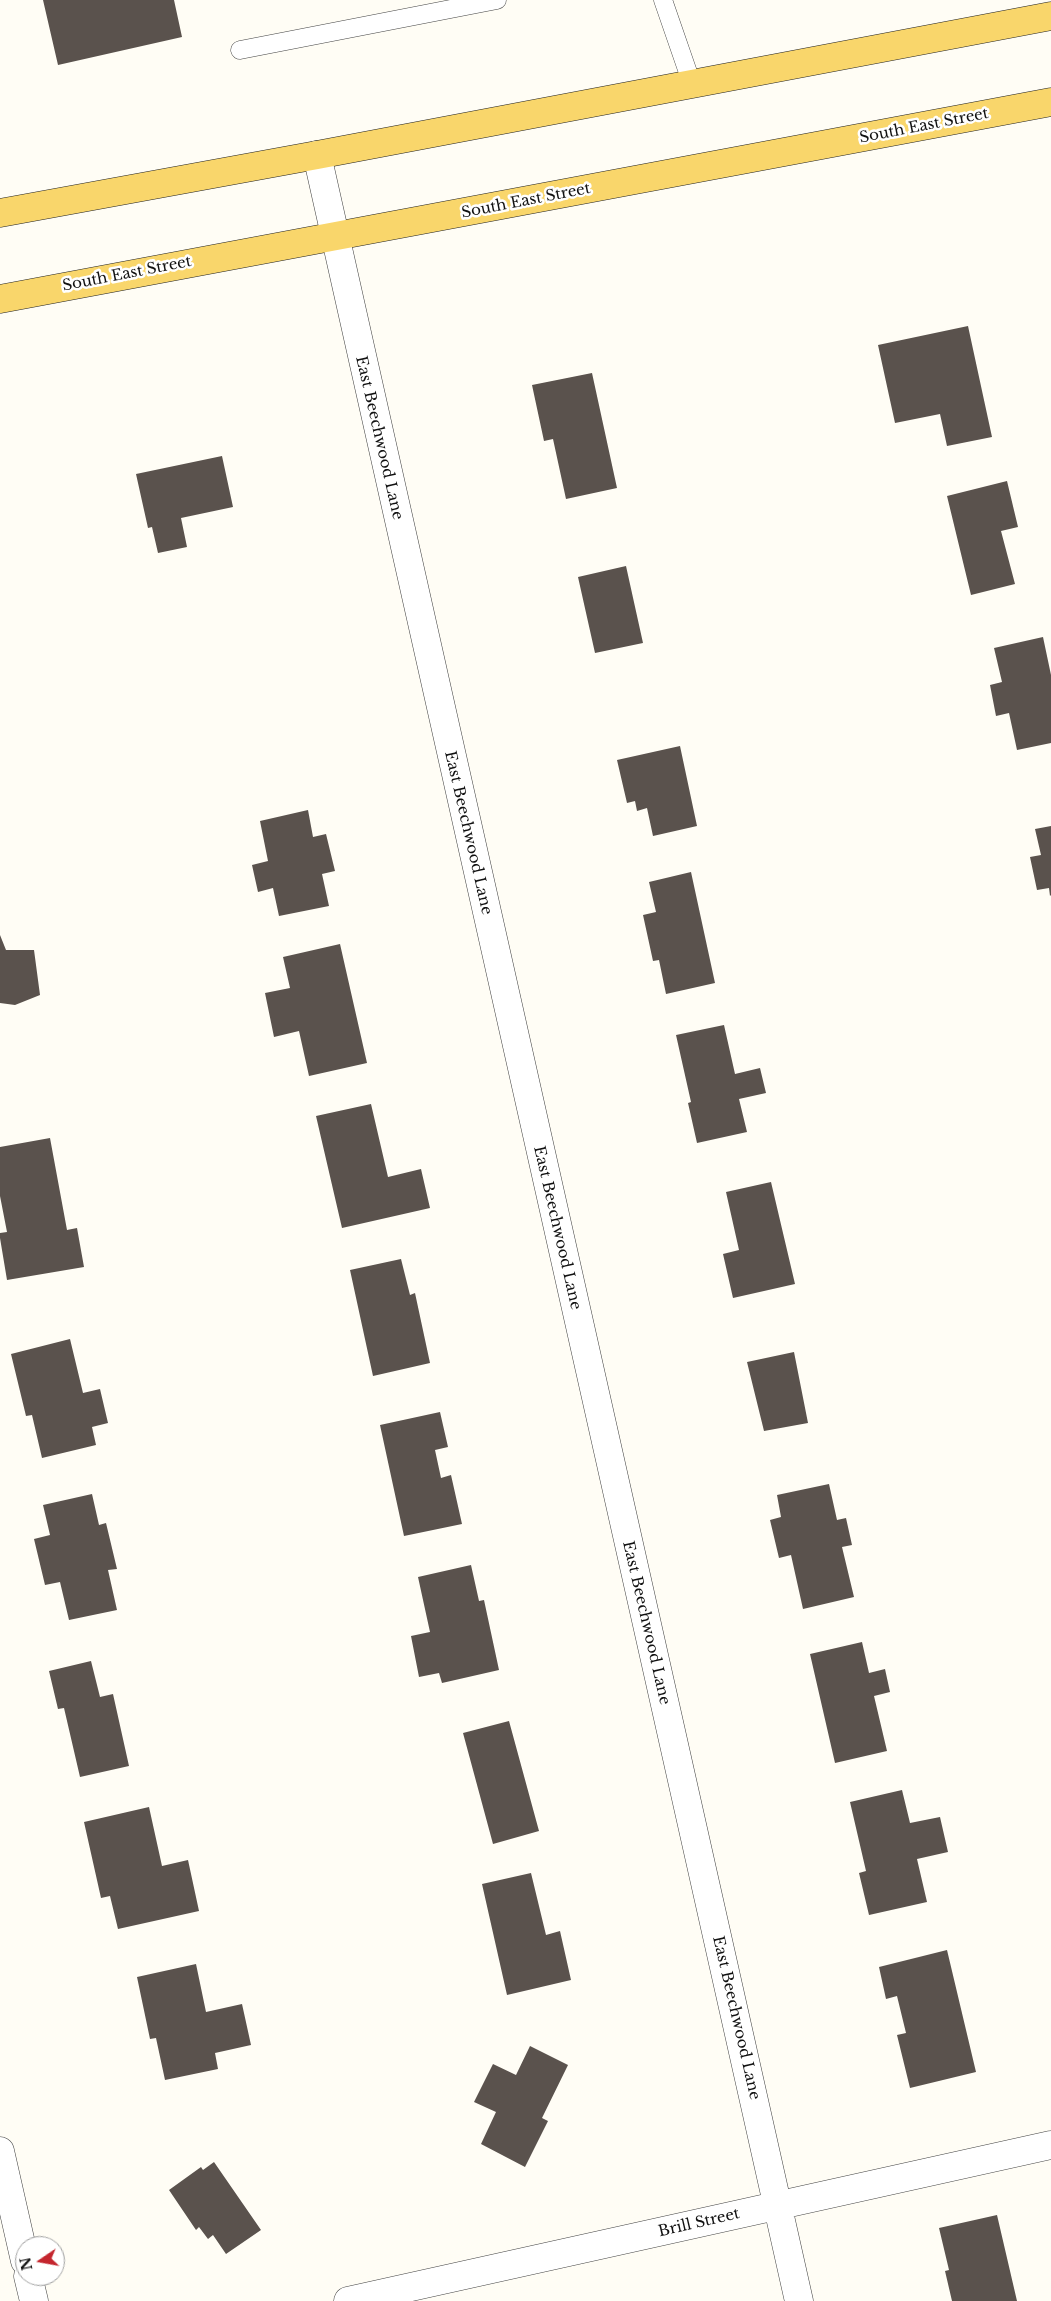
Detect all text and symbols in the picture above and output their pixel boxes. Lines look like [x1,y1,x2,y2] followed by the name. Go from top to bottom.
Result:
[858,105,990,147] street label: South East Street
[460,180,592,222] street label: South East Street
[61,253,193,295] street label: South East Street
[351,354,407,522] street label: East Beechwood Lane
[440,749,496,917] street label: East Beechwood Lane
[529,1144,585,1312] street label: East Beechwood Lane
[618,1539,674,1707] street label: East Beechwood Lane
[708,1934,764,2102] street label: East Beechwood Lane
[657,2205,741,2241] street label: Brill Street
[15,2236,65,2286] north arrow
[16,2256,36,2272] text: N

